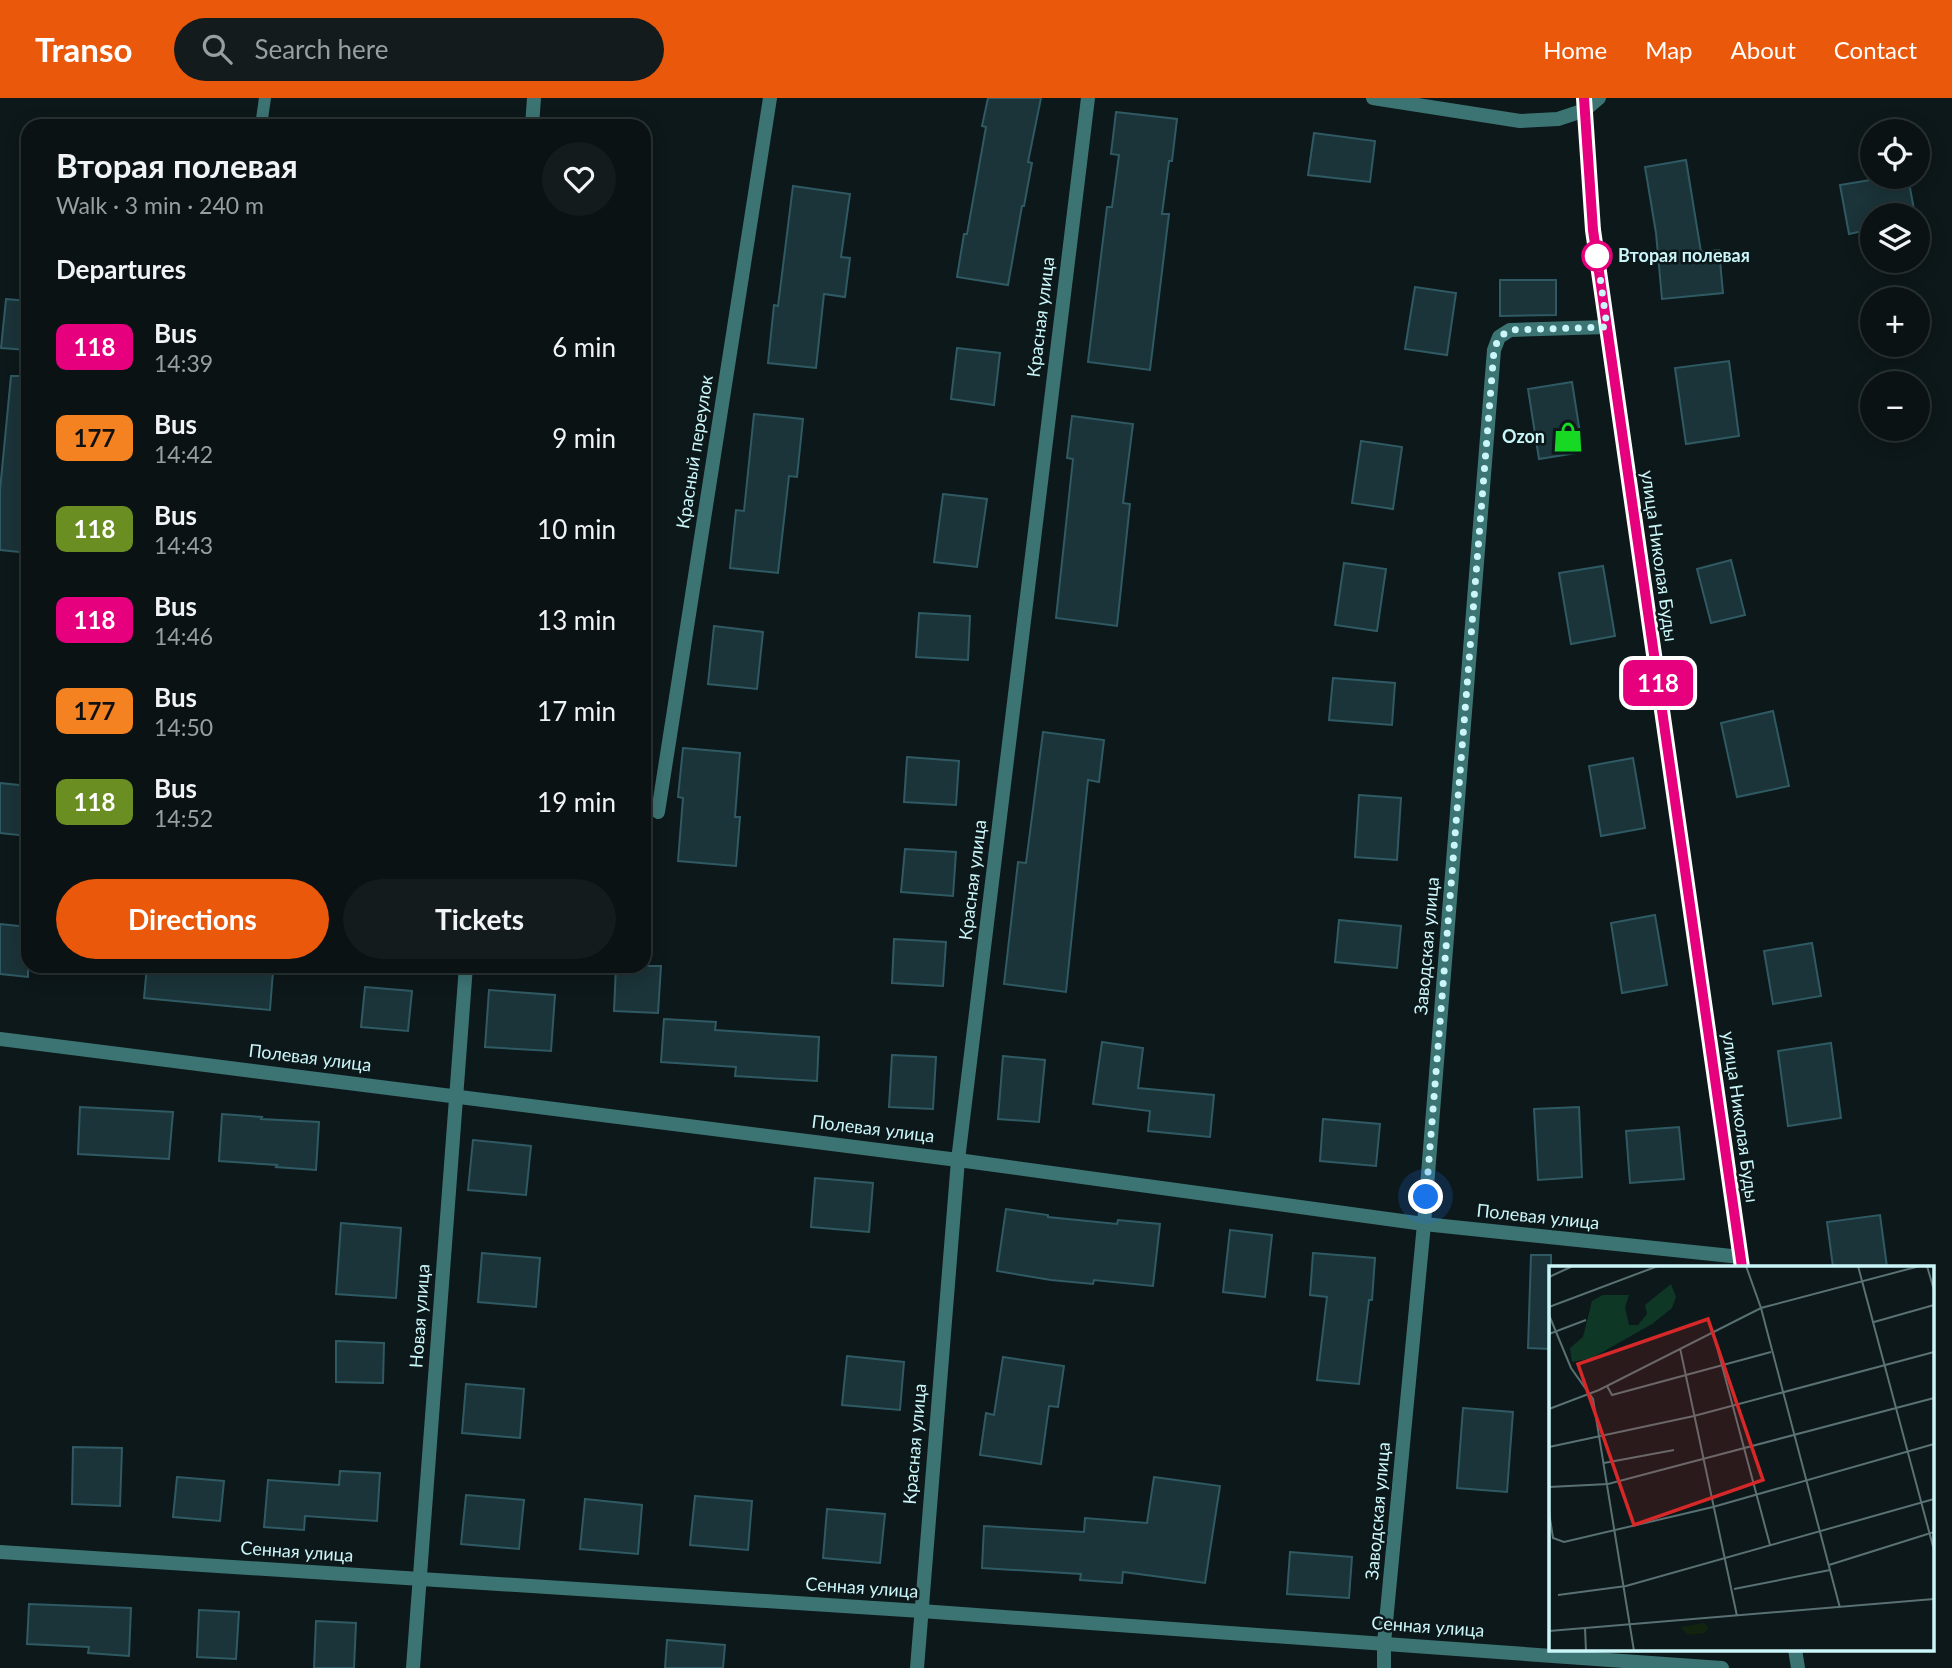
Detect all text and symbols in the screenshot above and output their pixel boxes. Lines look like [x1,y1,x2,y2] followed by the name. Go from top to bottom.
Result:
[174,18,664,81] search box
[35,29,132,69] text: Transo
[198,30,236,68] icon: search
[254,33,388,65] text: Search here
[1543,35,1607,64] text: Home
[1645,35,1693,64] text: Map
[1731,35,1796,64] text: About
[1834,35,1917,64] text: Contact
[1860,119,1930,441] map controls
[1860,119,1930,189] button: locate
[542,142,616,216] button: heart
[56,145,298,185] text: Вторая полевая
[56,191,264,219] text: Walk · 3 min · 240 m
[1860,203,1930,273] button: layers
[1582,241,1612,271] marker: Вторая полевая
[1618,244,1750,266] place label: Вторая полевая
[56,253,186,285] text: Departures
[1022,255,1058,378] street label: Красная улица
[1860,287,1930,357] button: +
[154,317,197,349] text: Bus
[552,331,616,363] text: 6 min
[74,332,115,361] text: 118
[154,349,213,377] text: 14:39
[1860,371,1930,441] button: −
[671,373,717,530] street label: Красный переулок
[154,408,197,440] text: Bus
[1551,420,1585,454] shop icon: Ozon
[552,422,616,454] text: 9 min
[74,423,115,452] text: 177
[1502,425,1545,447] place label: Ozon
[154,440,213,468] text: 14:42
[1637,469,1683,643] street label: улица Николая Буды
[154,499,197,531] text: Bus
[537,513,616,545] text: 10 min
[74,514,115,543] text: 118
[154,531,213,559] text: 14:43
[154,590,197,622] text: Bus
[537,604,616,636] text: 13 min
[74,605,115,634] text: 118
[154,622,213,650] text: 14:46
[1618,660,1698,706] line badge: 118
[1637,668,1679,697] text: 118
[154,681,197,713] text: Bus
[537,695,616,727] text: 17 min
[74,696,115,725] text: 177
[154,713,213,741] text: 14:50
[154,772,197,804] text: Bus
[537,786,616,818] text: 19 min
[74,787,115,816] text: 118
[154,804,213,832] text: 14:52
[954,818,990,941] street label: Красная улица
[1409,876,1443,1016] street label: Заводская улица
[56,879,329,959] button: Directions
[343,879,616,959] button: Tickets
[1718,1030,1764,1204] street label: улица Николая Буды
[248,1039,373,1075] street label: Полевая улица
[811,1110,936,1146] street label: Полевая улица
[1408,1179,1443,1214] your location
[1476,1199,1601,1233] street label: Полевая улица
[404,1263,434,1369] street label: Новая улица
[1549,1266,1934,1650] inset map
[898,1383,930,1505] street label: Красная улица
[1360,1441,1394,1581] street label: Заводская улица
[240,1536,354,1566] street label: Сенная улица
[805,1572,919,1602] street label: Сенная улица
[1371,1611,1485,1641] street label: Сенная улица

